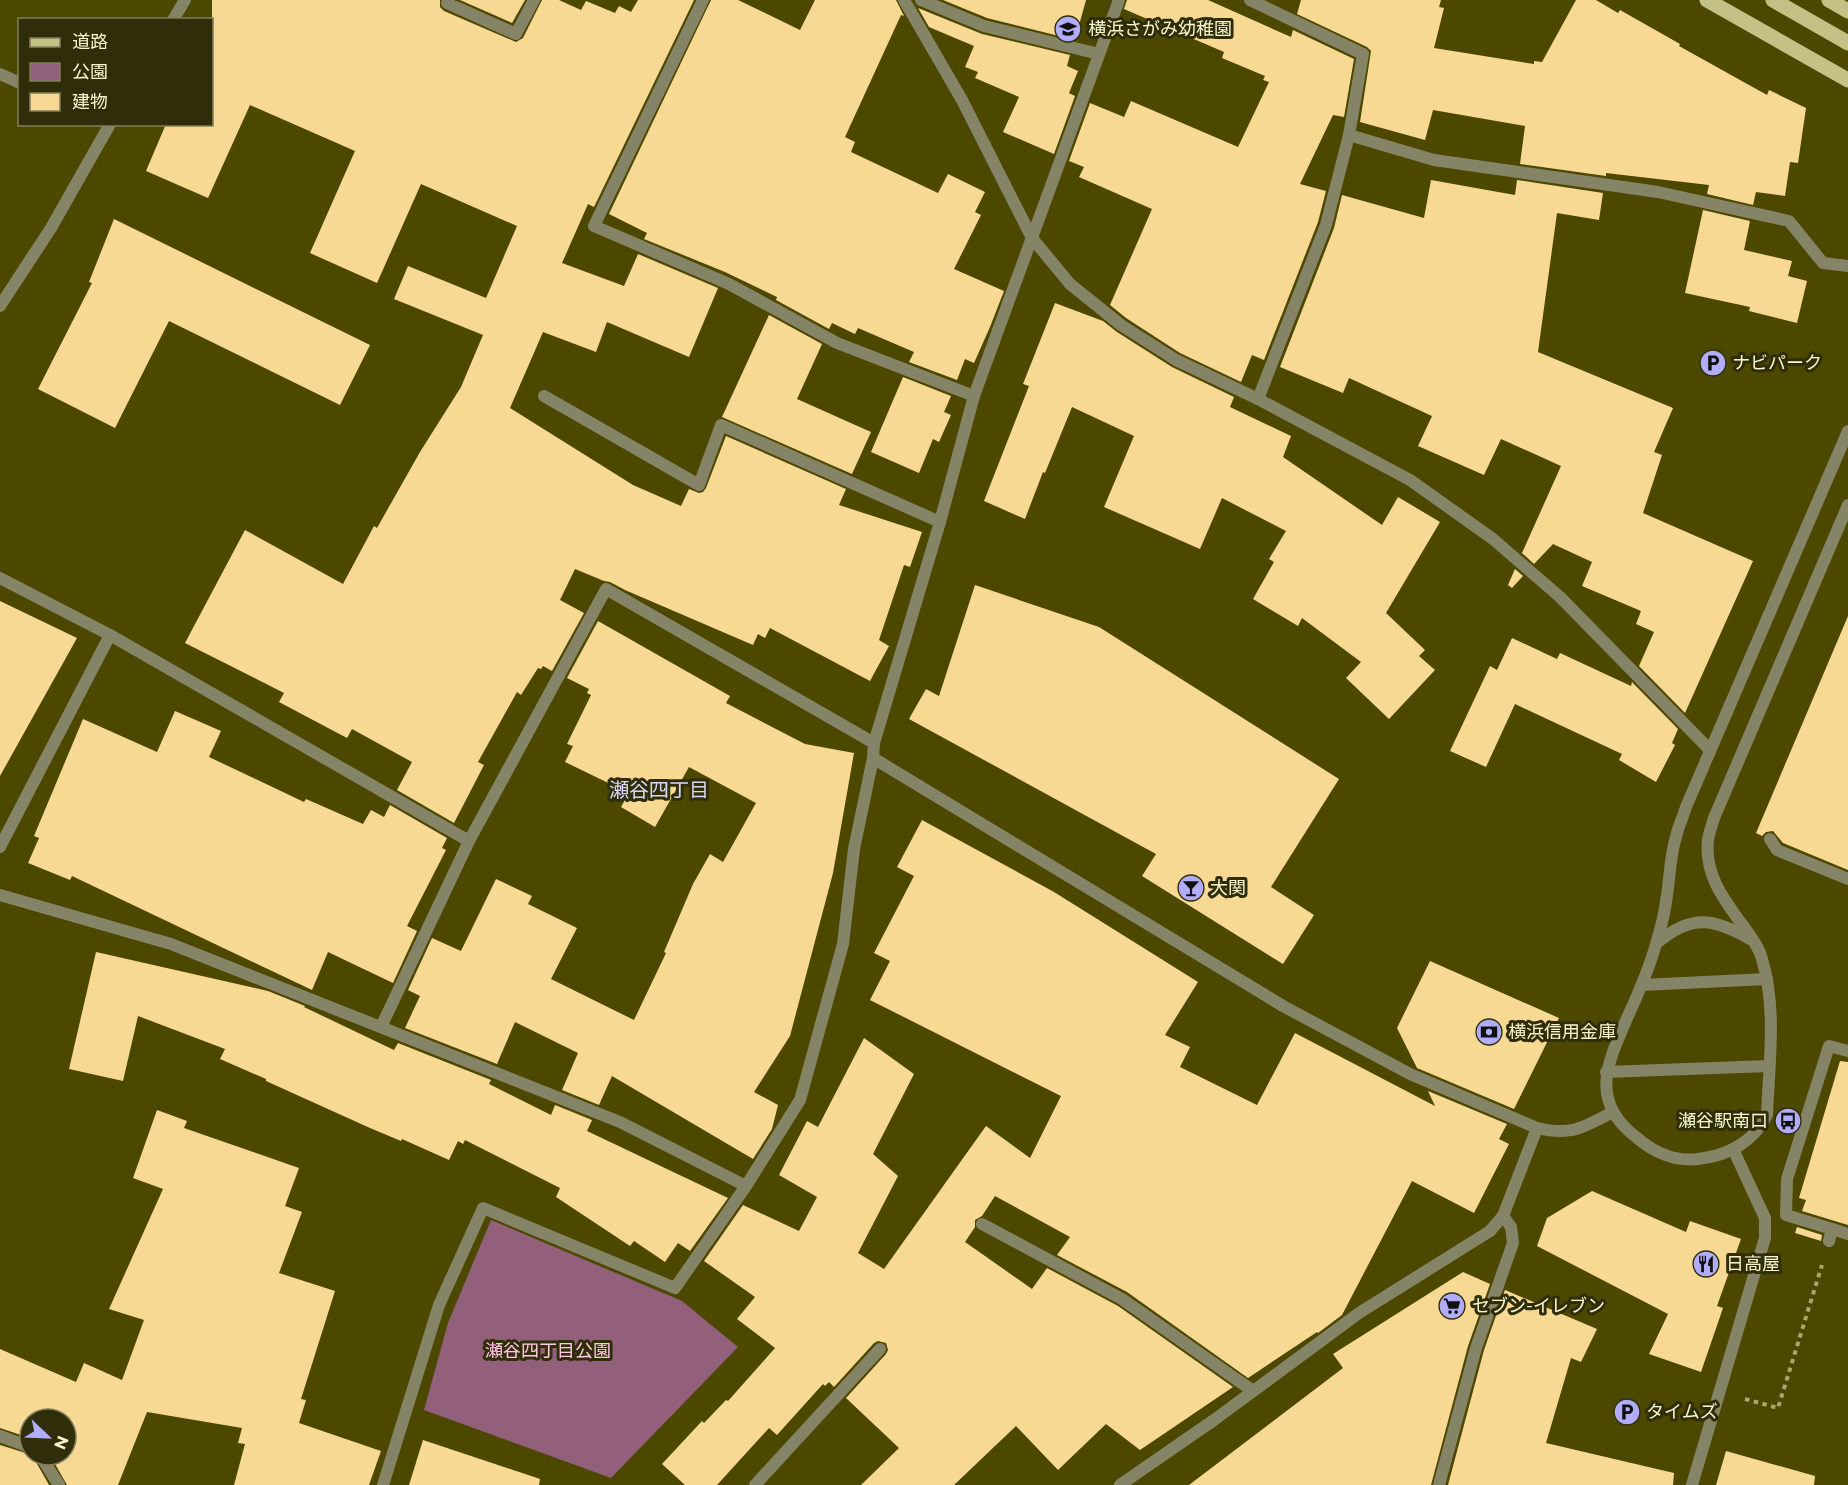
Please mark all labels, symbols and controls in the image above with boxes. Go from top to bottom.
school or university icon: 横浜さがみ幼稚園 [1053,14,1083,44]
legend [18,18,213,126]
place label: 横浜さがみ幼稚園 [1088,18,1232,40]
text: 道路 [72,31,108,53]
text: 公園 [72,61,108,83]
text: 建物 [72,91,108,113]
parking icon: ナビパーク [1698,348,1728,378]
place label: ナビパーク [1732,352,1822,374]
district label: 瀬谷四丁目 [609,778,709,802]
bar icon: 大関 [1176,873,1206,903]
place label: 大関 [1210,877,1246,899]
bank icon: 横浜信用金庫 [1474,1017,1504,1047]
place label: 横浜信用金庫 [1508,1021,1616,1043]
bus stop icon: 瀬谷駅南口 [1773,1106,1803,1136]
place label: 瀬谷駅南口 [1678,1110,1768,1132]
restaurant icon: 日高屋 [1691,1249,1721,1279]
place label: 日高屋 [1726,1253,1780,1275]
supermarket icon: セブン-イレブン [1437,1291,1467,1321]
place label: セブン-イレブン [1472,1295,1605,1317]
park label: 瀬谷四丁目公園 [485,1340,611,1362]
parking icon: タイムズ [1612,1397,1642,1427]
place label: タイムズ [1646,1401,1718,1423]
north arrow [18,1407,78,1467]
text: N [50,1433,73,1452]

